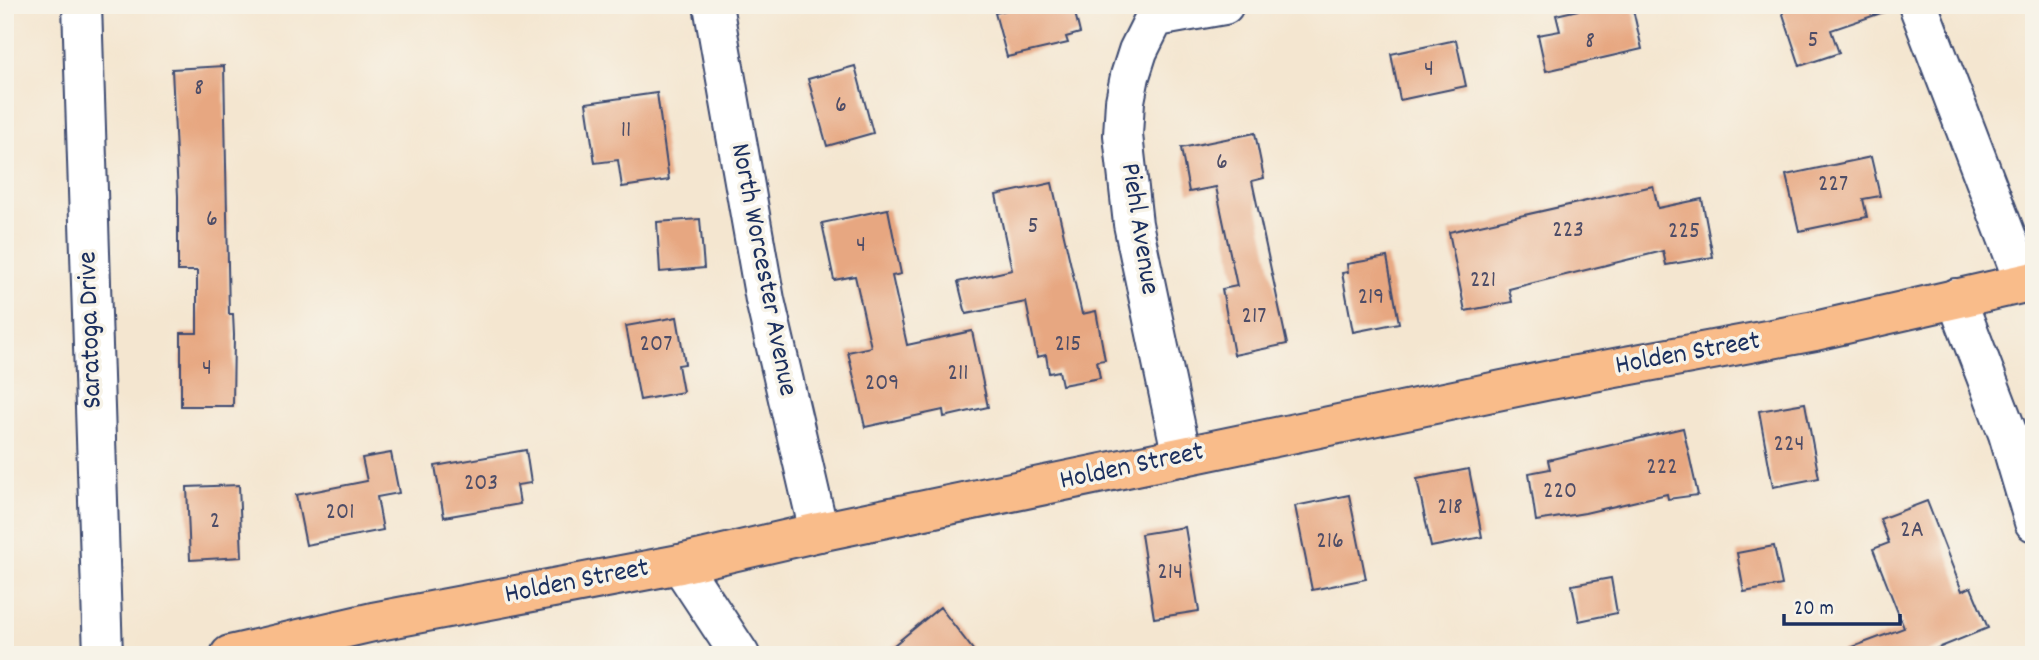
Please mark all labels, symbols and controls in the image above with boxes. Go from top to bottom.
house number: 5 [1807,24,1819,58]
house number: 8 [1585,25,1595,59]
house number: 4 [1424,53,1434,87]
house number: 8 [194,72,204,106]
house number: 6 [835,89,847,123]
house number: 11 [621,114,631,148]
street label: North Worcester Avenue [718,140,806,400]
house number: 6 [1216,146,1228,180]
street label: Piehl Avenue [1108,160,1168,298]
house number: 227 [1818,168,1848,202]
house number: 6 [206,203,218,237]
house number: 5 [1027,210,1039,244]
house number: 223 [1552,214,1584,248]
house number: 225 [1668,215,1700,249]
house number: 4 [856,229,866,263]
street label: Saratoga Drive [69,251,115,409]
house number: 221 [1470,264,1496,298]
house number: 219 [1358,281,1384,315]
house number: 217 [1242,300,1266,334]
street label: Holden Street [1612,323,1764,387]
house number: 207 [640,328,672,362]
house number: 215 [1055,328,1081,362]
house number: 4 [202,352,212,386]
house number: 211 [948,357,969,391]
house number: 209 [865,367,899,401]
house number: 224 [1774,428,1804,462]
street label: Holden Street [1056,433,1208,503]
house number: 222 [1646,451,1678,485]
house number: 203 [464,467,498,501]
house number: 220 [1543,475,1577,509]
house number: 218 [1437,491,1463,525]
house number: 201 [326,496,354,530]
house number: 2 [210,505,220,539]
house number: 2A [1900,514,1924,548]
house number: 216 [1316,525,1344,559]
street label: Holden Street [501,549,653,617]
house number: 214 [1157,556,1183,590]
scale bar [1784,583,1899,627]
text: 20 m [1794,595,1834,625]

